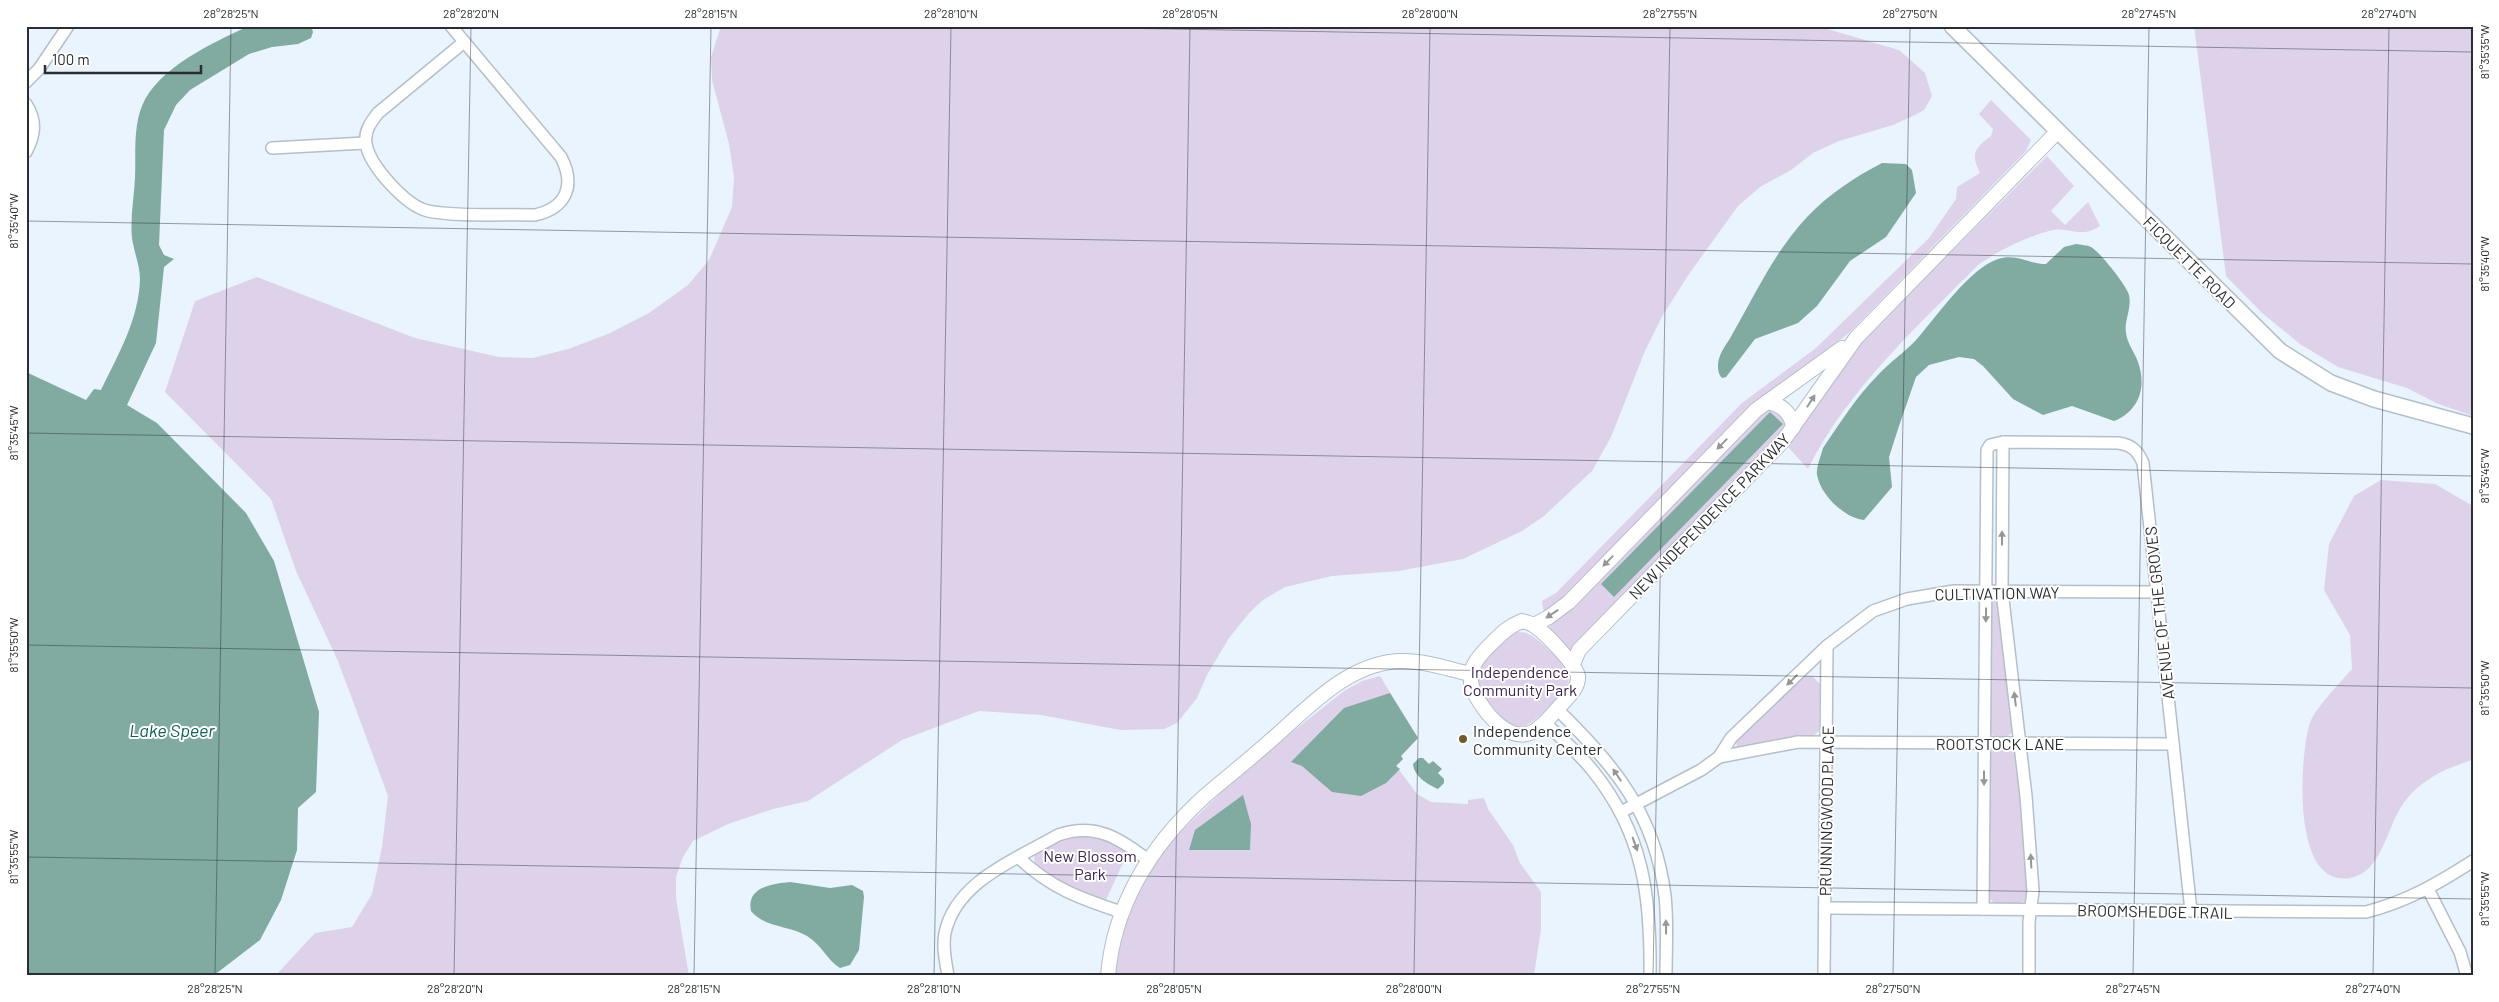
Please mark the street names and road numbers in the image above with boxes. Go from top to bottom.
street label: FICQUETTE ROAD [2140,212,2240,312]
street label: NEW INDEPENDENCE PARKWAY [1625,429,1793,603]
street label: AVENUE OF THE GROVES [2140,525,2178,701]
street label: CULTIVATION WAY [1934,582,2060,604]
street label: PRUNNINGWOOD PLACE [1815,726,1837,896]
street label: ROOTSTOCK LANE [1936,734,2064,753]
street label: BROOMSHEDGE TRAIL [2077,900,2233,922]

